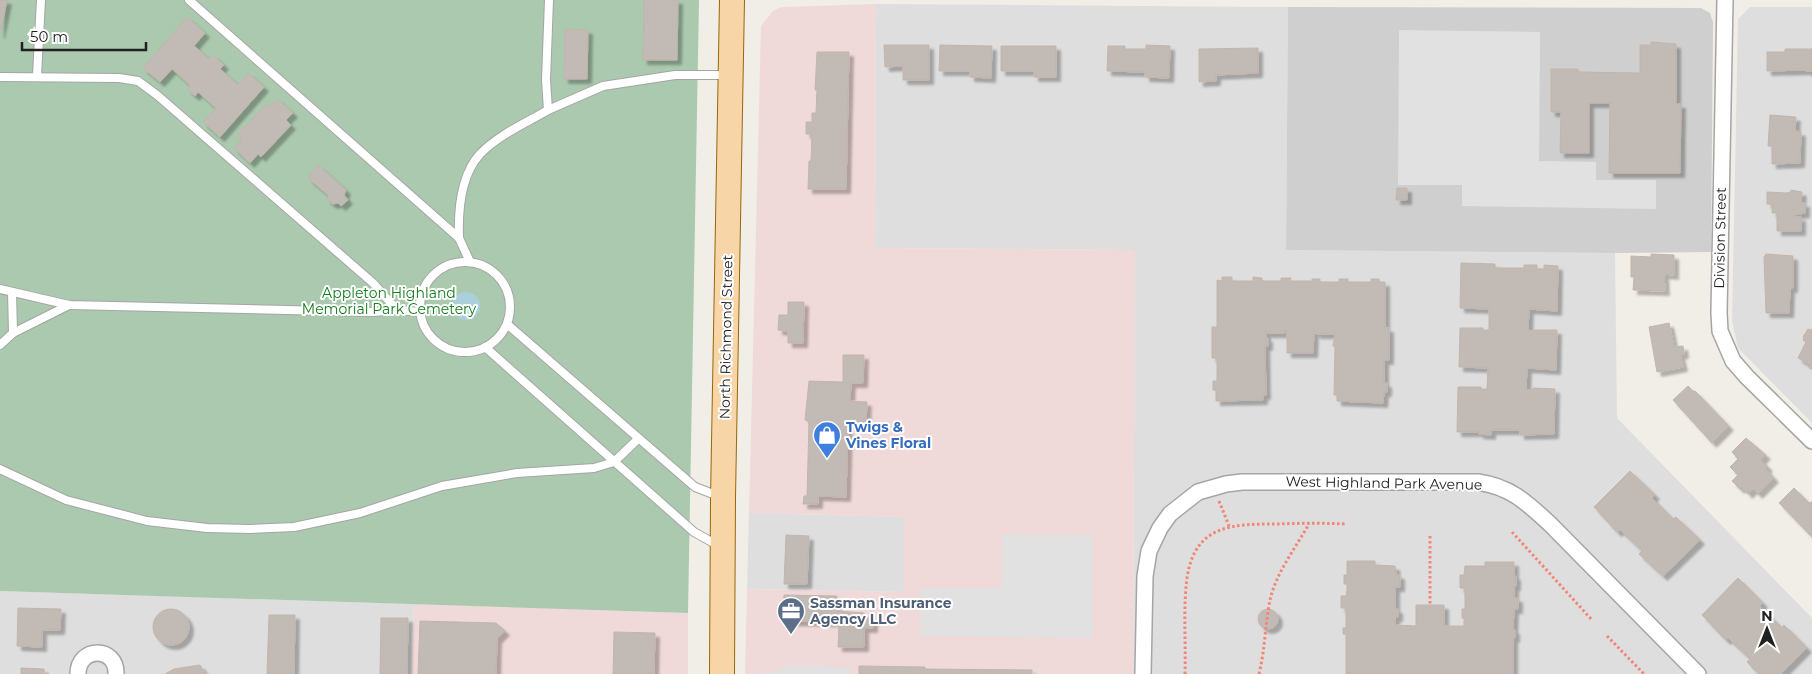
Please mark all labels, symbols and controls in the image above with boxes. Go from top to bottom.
scale bar [22,20,146,52]
text: 50 m [30,27,68,46]
street label: Division Street [1710,187,1730,289]
street label: North Richmond Street [716,254,736,419]
park label: Appleton Highland Memorial Park Cemetery [302,284,477,318]
place label: Twigs & Vines Floral [845,418,931,452]
shop icon: Twigs & Vines Floral [812,420,842,459]
street label: West Highland Park Avenue [1285,472,1483,494]
place label: Sassman Insurance Agency LLC [809,594,952,628]
office icon: Sassman Insurance Agency LLC [776,596,806,635]
north arrow [1742,604,1792,654]
text: N [1761,607,1773,625]

